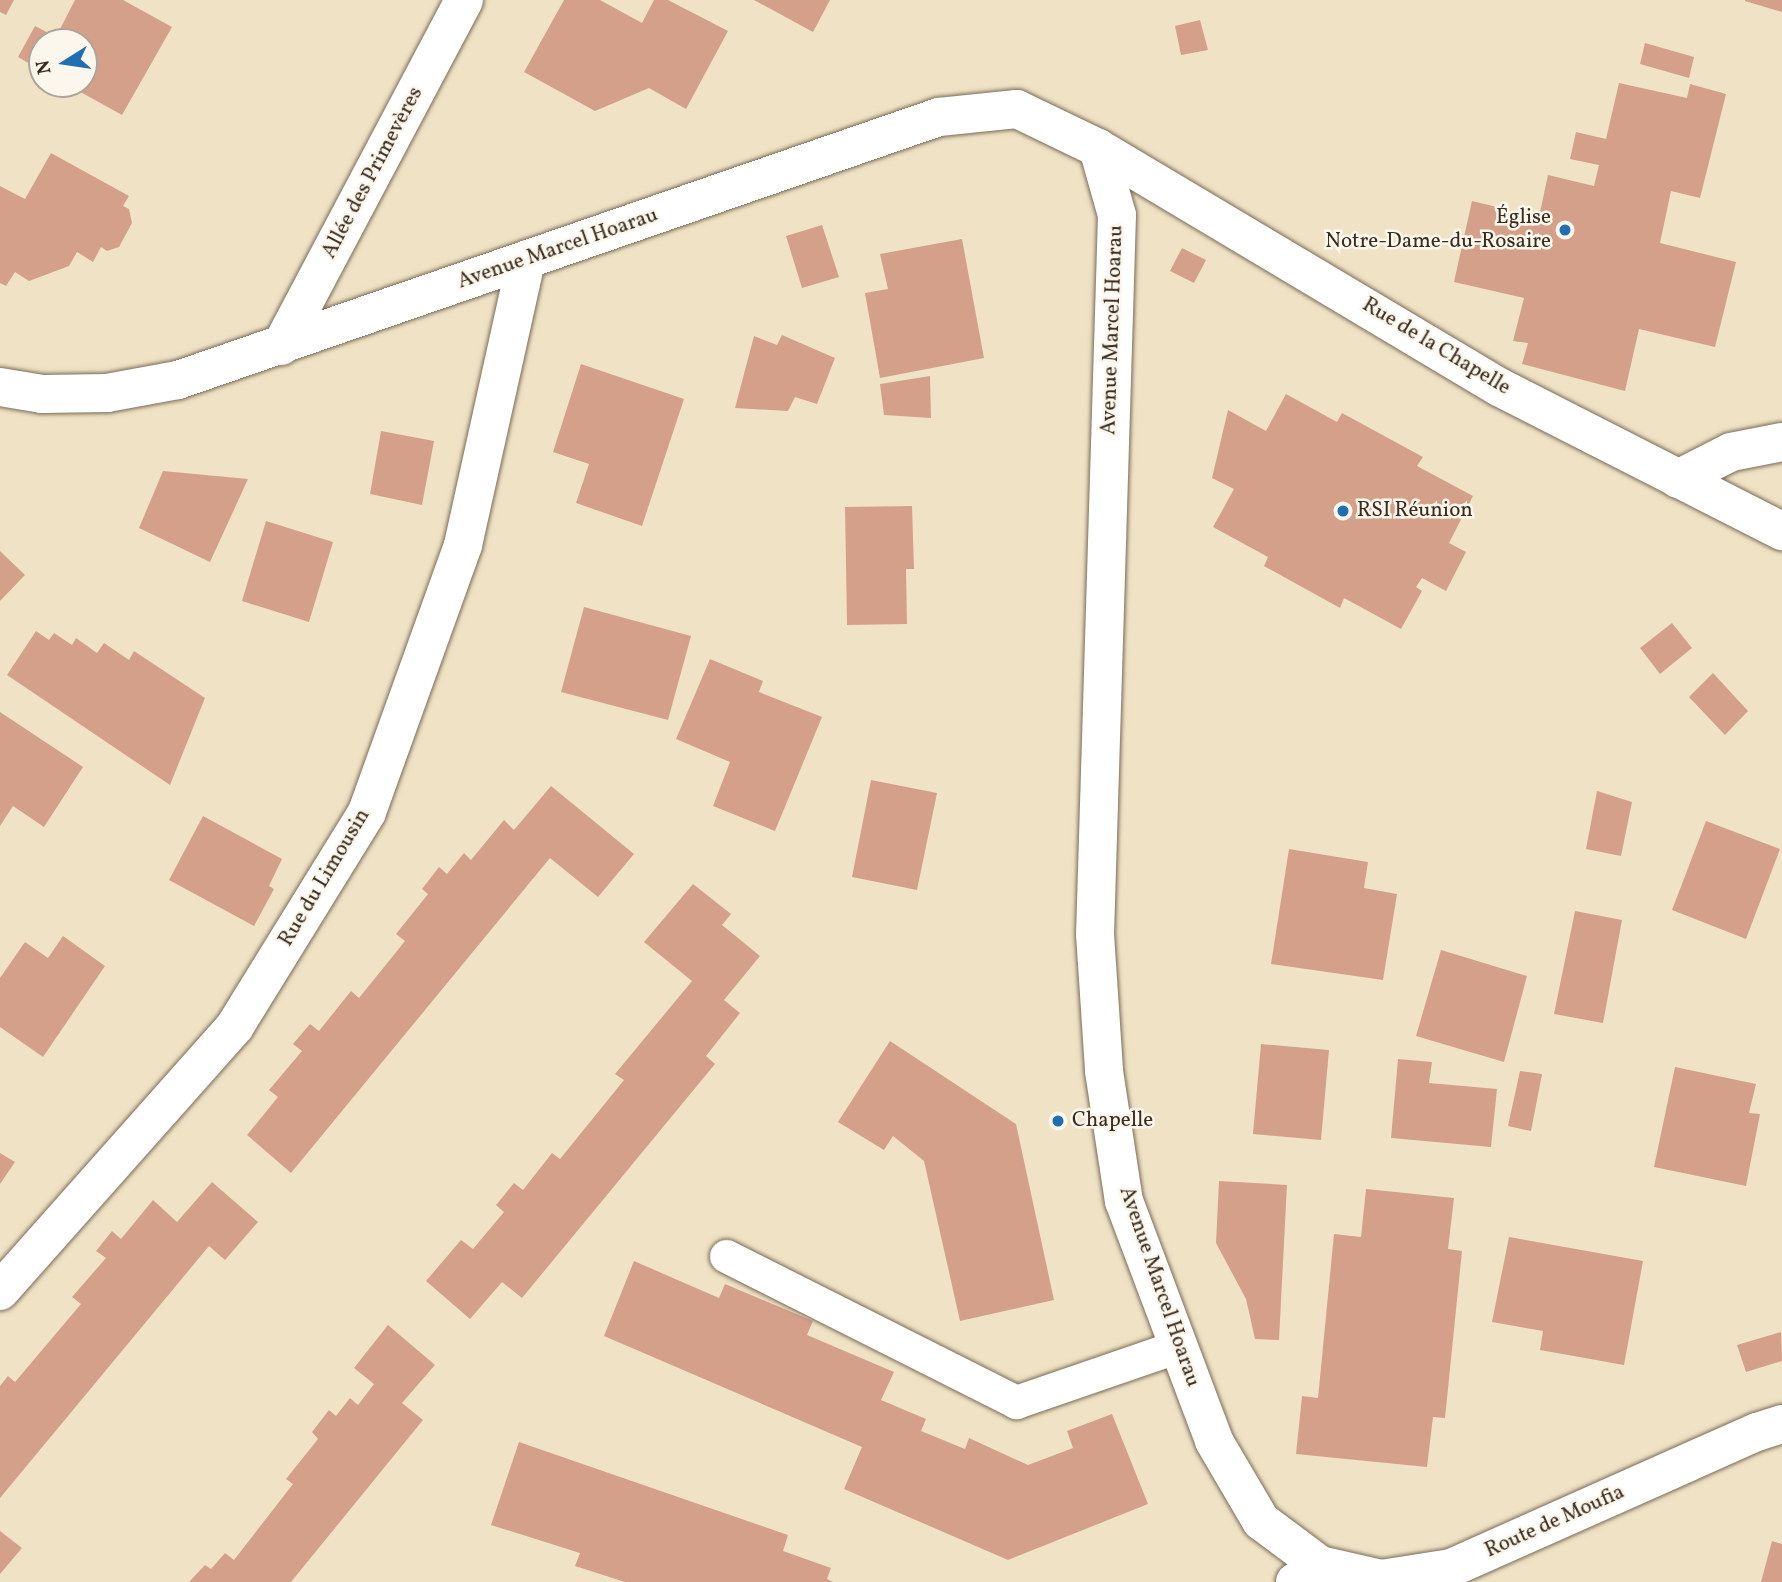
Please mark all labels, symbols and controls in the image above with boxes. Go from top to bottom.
north arrow [28,28,98,98]
text: N [30,58,59,76]
street label: Allée des Primevères [317,83,429,263]
street label: Avenue Marcel Hoarau [455,203,661,295]
place label: Église Notre-Dame-du-Rosaire [1325,205,1551,255]
marker: Église Notre-Dame-du-Rosaire [1557,222,1573,238]
street label: Avenue Marcel Hoarau [1097,225,1129,435]
street label: Rue de la Chapelle [1357,293,1515,401]
place label: RSI Réunion [1357,498,1473,524]
marker: RSI Réunion [1335,503,1351,519]
street label: Rue du Limousin [274,805,376,951]
place label: Chapelle [1072,1108,1153,1134]
marker: Chapelle [1050,1113,1066,1129]
street label: Avenue Marcel Hoarau [1113,1184,1205,1390]
street label: Route de Moufia [1481,1480,1629,1564]

